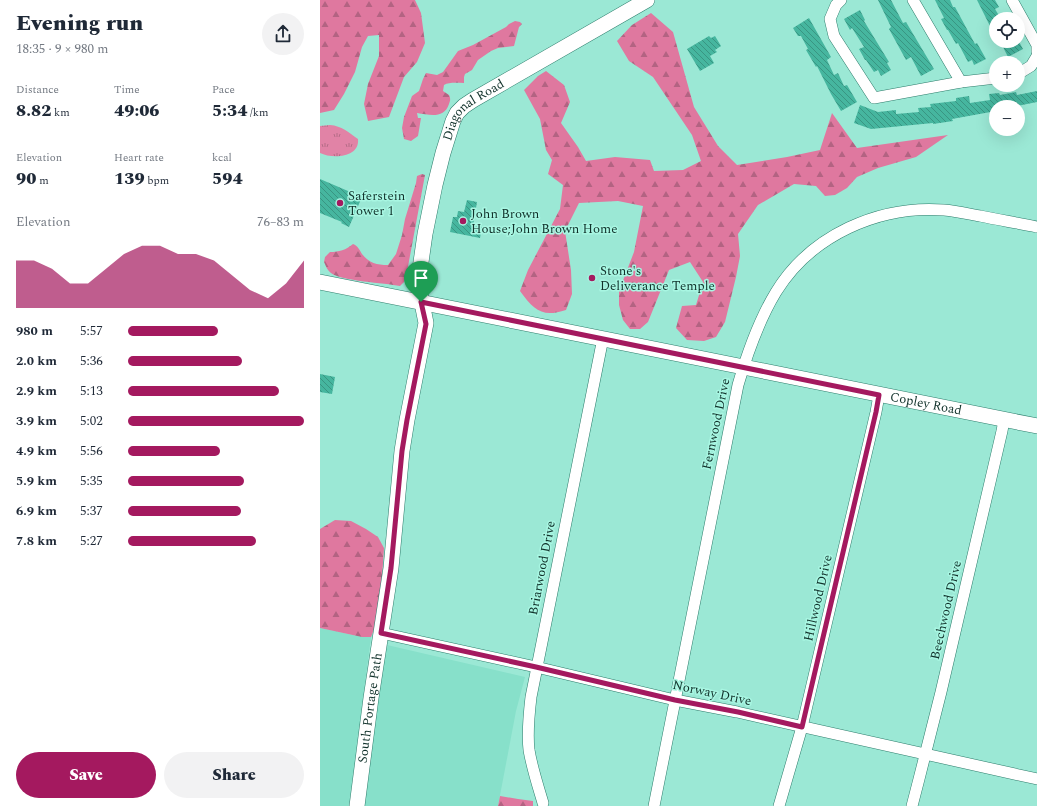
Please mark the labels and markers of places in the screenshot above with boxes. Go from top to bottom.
place label: Saferstein Tower 1 [348,186,406,221]
marker: Saferstein Tower 1 [335,198,345,208]
place label: John Brown House;John Brown Home [471,204,618,239]
marker: John Brown House;John Brown Home [458,216,468,226]
pin [404,261,438,302]
place label: Stone's Deliverance Temple [600,261,715,296]
marker: Stone's Deliverance Temple [587,273,597,283]

